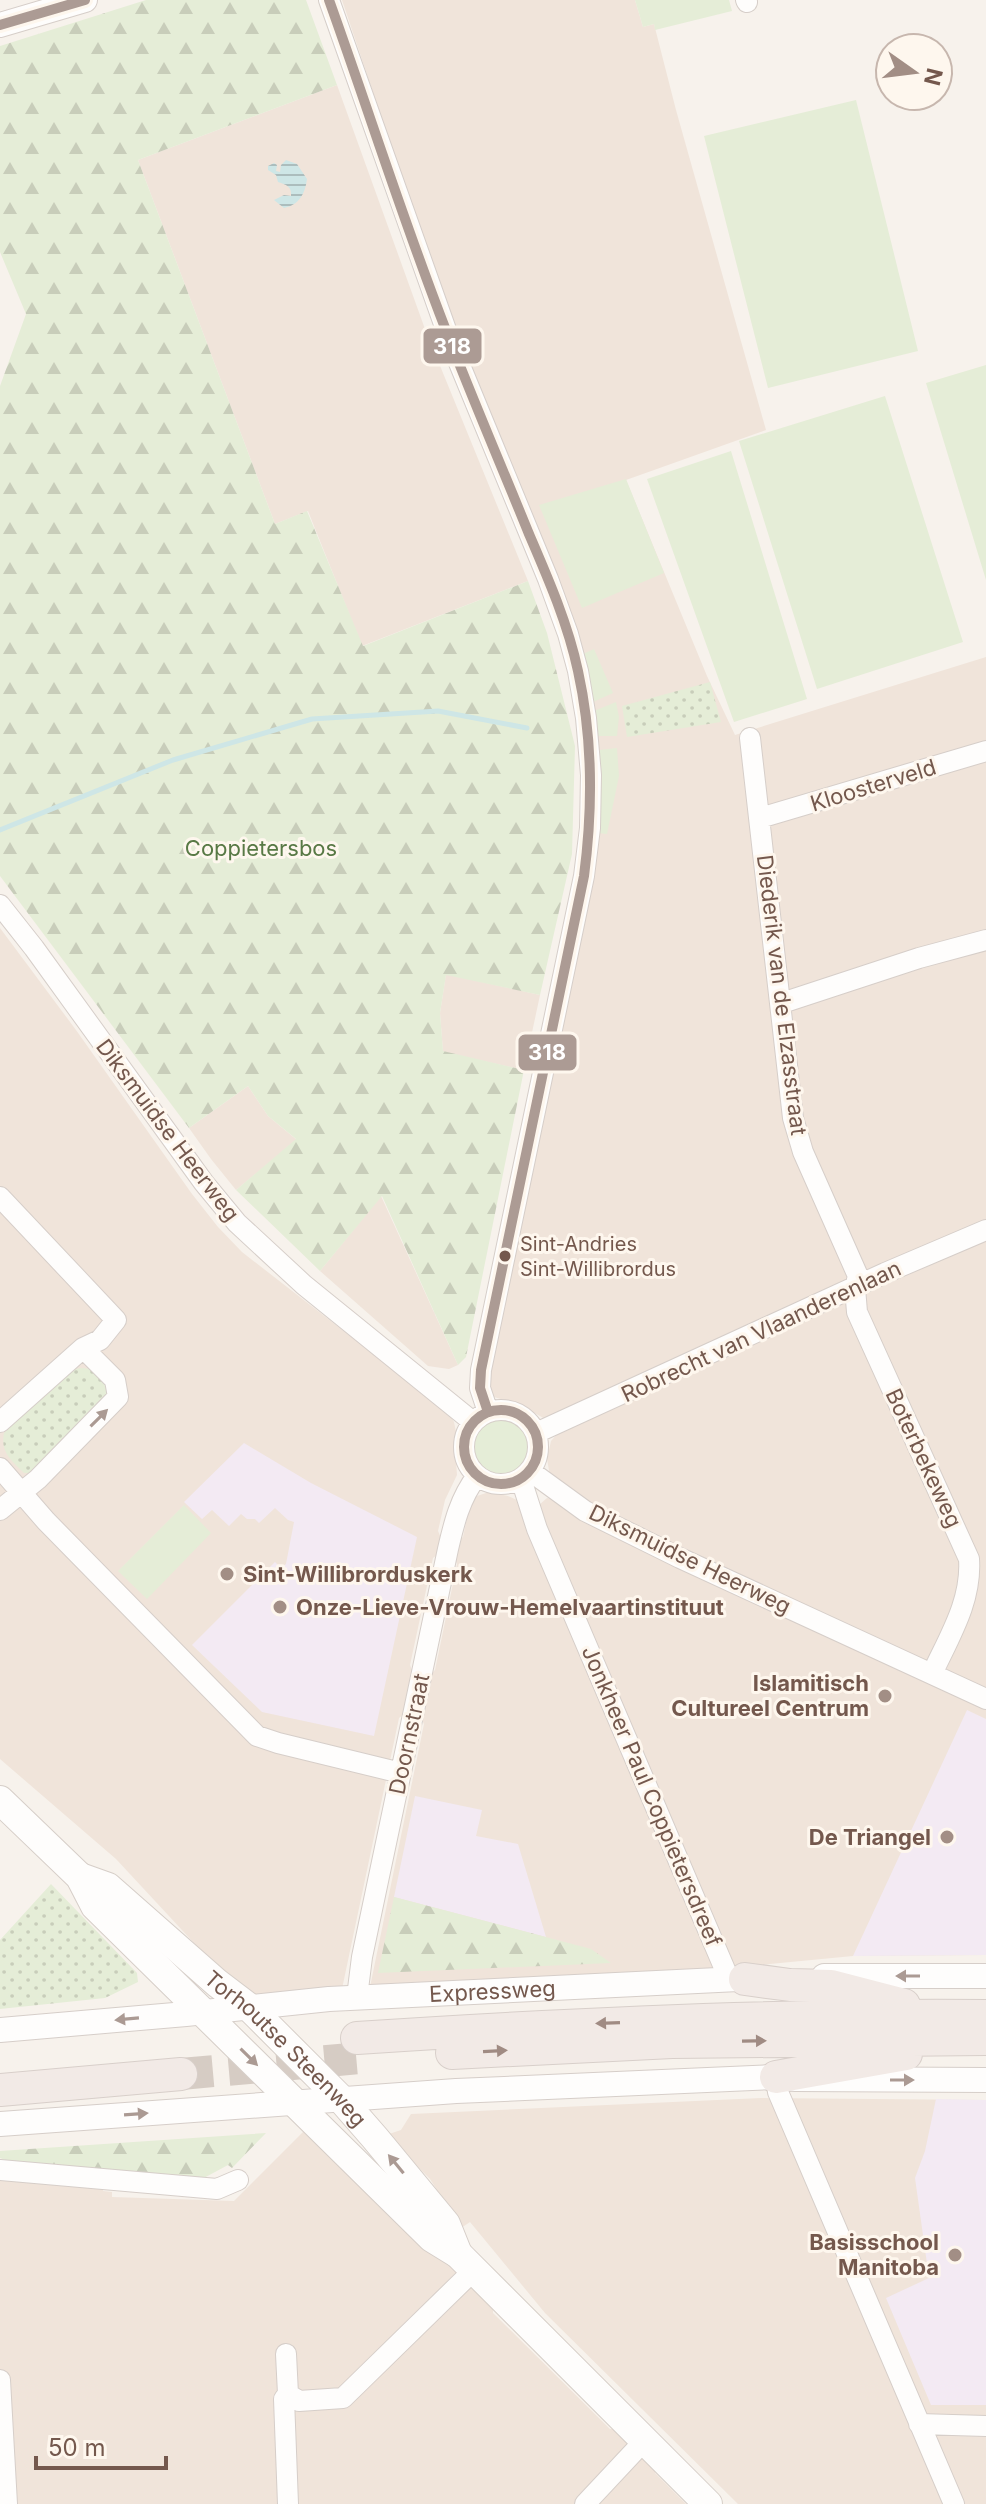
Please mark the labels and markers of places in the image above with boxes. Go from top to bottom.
place label: Sint-Andries Sint-Willibrordus [520,1232,676,1281]
marker: Sint-Andries Sint-Willibrordus [497,1248,513,1264]
place label: Sint-Willibrorduskerk [243,1561,473,1587]
marker: Sint-Willibrorduskerk [218,1565,236,1583]
place label: Onze-Lieve-Vrouw-Hemelvaartinstituut [296,1594,724,1620]
marker: Onze-Lieve-Vrouw-Hemelvaartinstituut [271,1598,289,1616]
place label: Islamitisch Cultureel Centrum [671,1670,869,1721]
marker: Islamitisch Cultureel Centrum [876,1687,894,1705]
place label: De Triangel [809,1824,931,1850]
marker: De Triangel [938,1828,956,1846]
place label: Basisschool Manitoba [809,2229,939,2280]
marker: Basisschool Manitoba [946,2246,964,2264]

